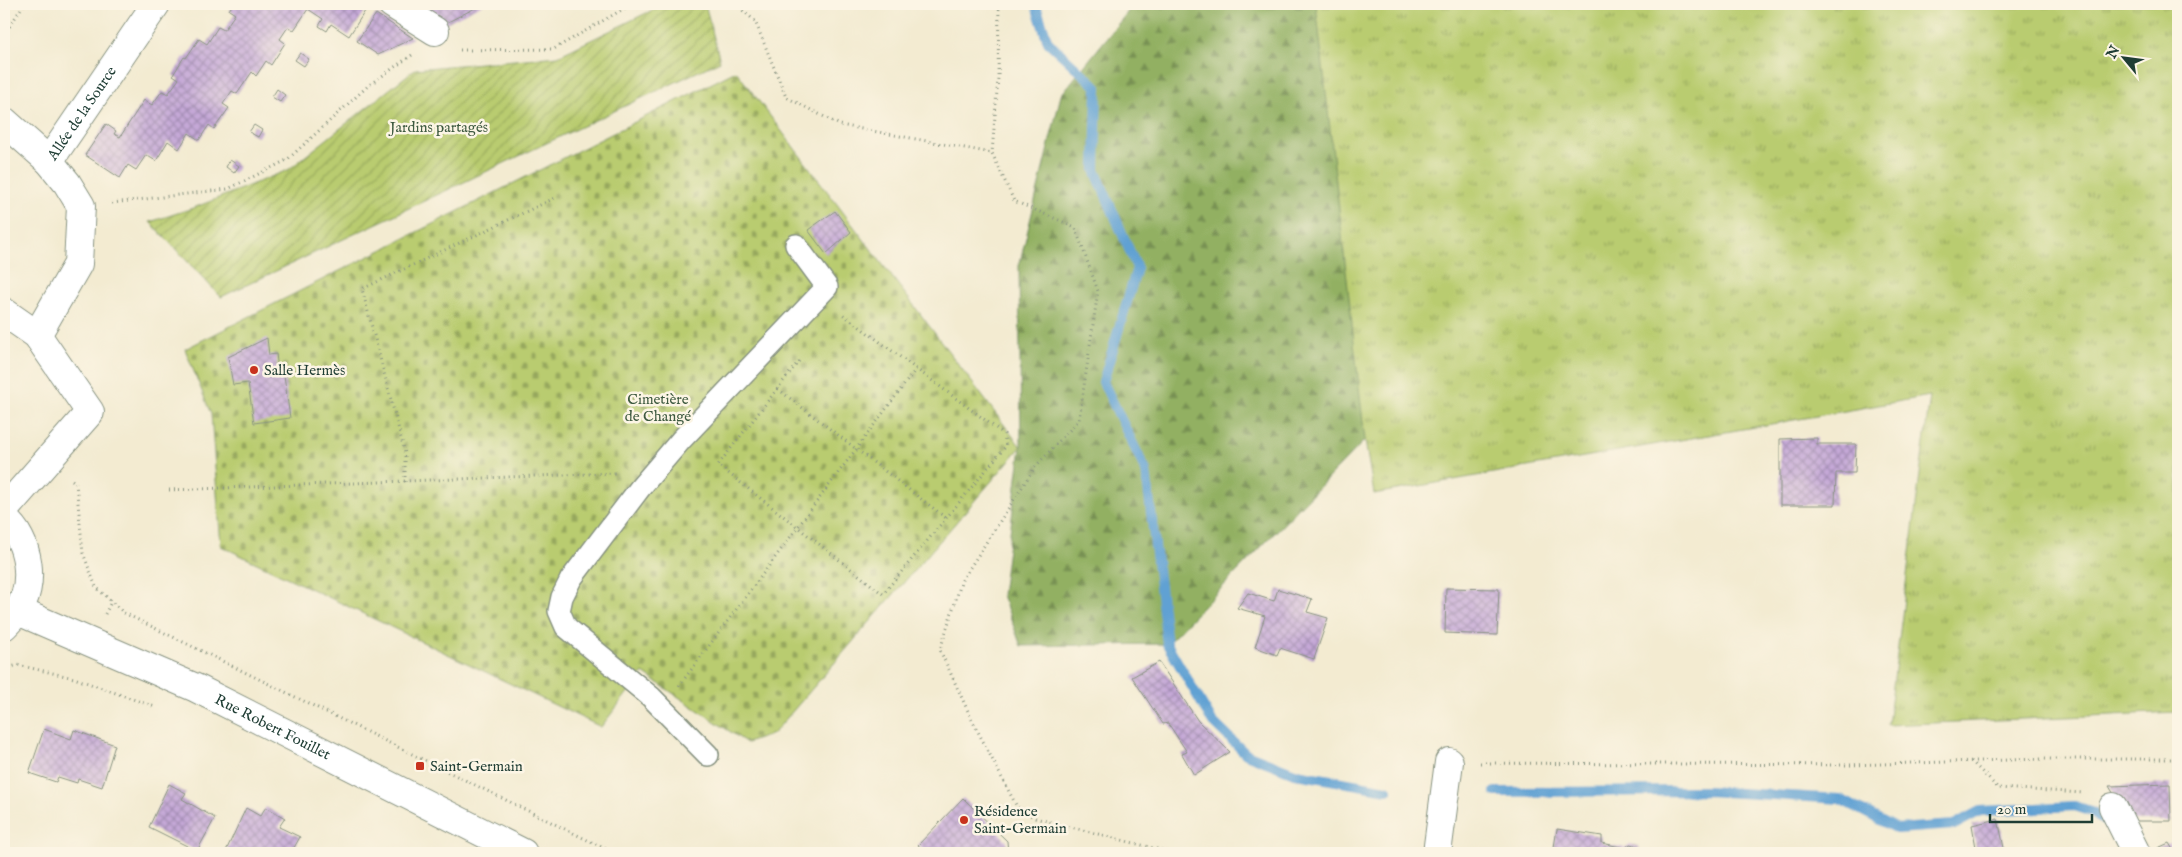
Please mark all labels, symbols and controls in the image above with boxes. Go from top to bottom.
north arrow [2100,32,2150,82]
text: N [2102,43,2124,63]
street label: Allée de la Source [43,63,121,165]
park label: Jardins partagés [388,118,488,137]
place label: Salle Hermès [264,361,345,380]
marker: Salle Hermès [248,364,260,376]
park label: Cimetière de Changé [625,390,691,426]
street label: Rue Robert Fouillet [212,690,334,764]
place label: Saint-Germain [430,757,523,776]
marker: Saint-Germain [414,760,426,772]
scale bar [1990,792,2092,824]
text: 20 m [1997,800,2027,819]
place label: Résidence Saint-Germain [974,802,1067,838]
marker: Résidence Saint-Germain [958,814,970,826]

